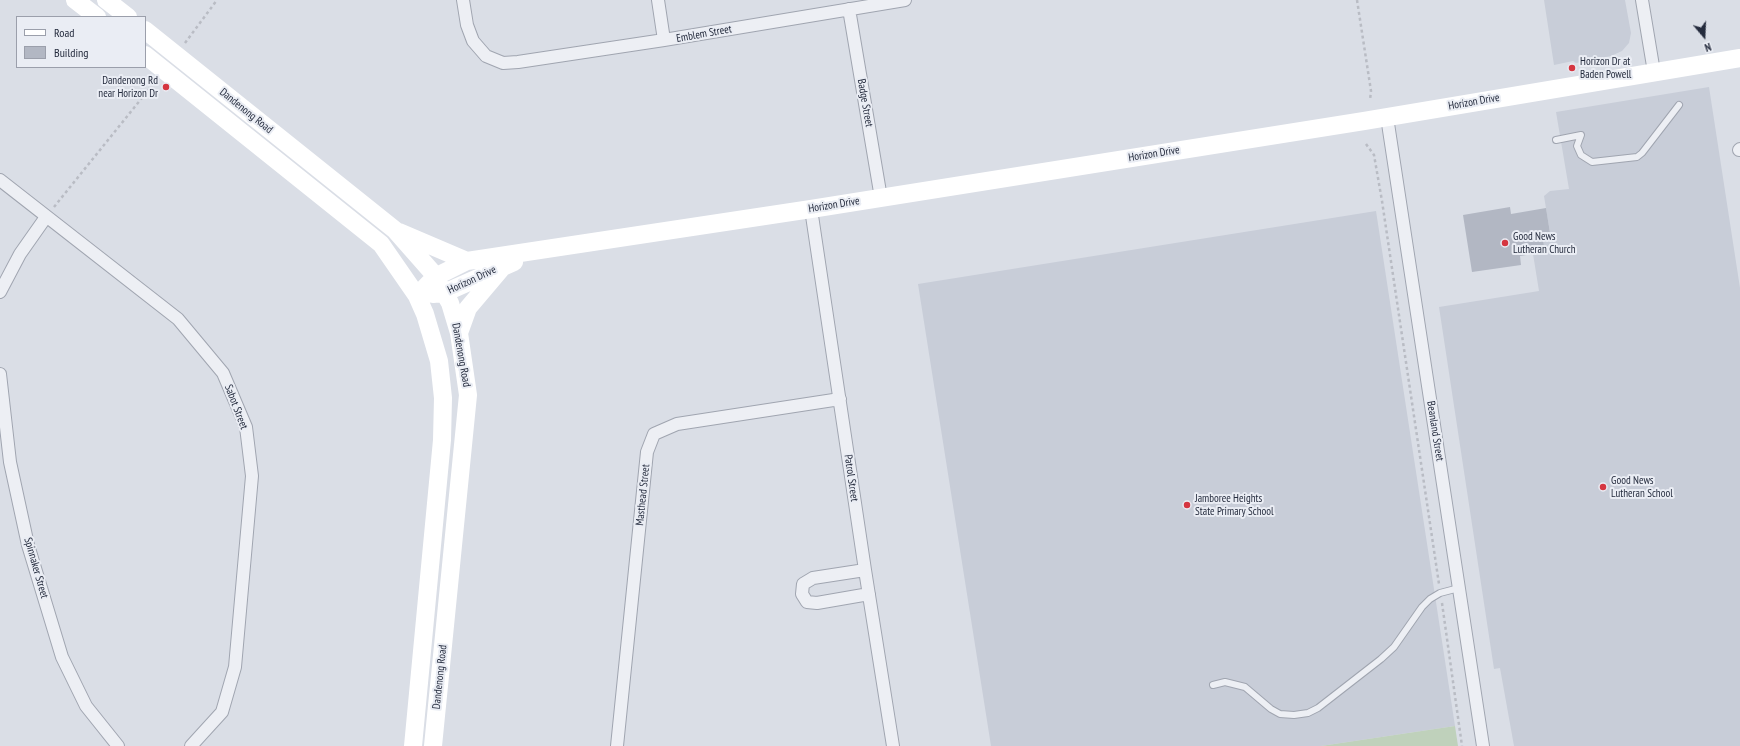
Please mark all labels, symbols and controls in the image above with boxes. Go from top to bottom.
legend [16,16,146,68]
north arrow [1684,16,1724,56]
street label: Emblem Street [675,23,733,45]
text: Road [54,25,74,40]
text: N [1703,40,1713,55]
text: Building [54,45,89,60]
place label: Horizon Dr at Baden Powell [1580,55,1631,81]
marker: Horizon Dr at Baden Powell [1567,63,1577,73]
place label: Dandenong Rd near Horizon Dr [98,74,158,100]
street label: Badge Street [854,78,876,128]
marker: Dandenong Rd near Horizon Dr [161,82,171,92]
street label: Dandenong Road [217,86,275,136]
street label: Horizon Drive [1447,91,1501,113]
street label: Horizon Drive [1127,143,1181,165]
street label: Horizon Drive [807,194,861,216]
place label: Good News Lutheran Church [1513,230,1576,256]
marker: Good News Lutheran Church [1500,238,1510,248]
street label: Horizon Drive [446,263,498,297]
street label: Dandenong Road [449,322,473,388]
street label: Sabot Street [221,383,251,431]
street label: Beanland Street [1424,400,1446,462]
street label: Patrol Street [841,454,861,502]
street label: Masthead Street [633,464,653,526]
place label: Good News Lutheran School [1611,474,1673,500]
marker: Good News Lutheran School [1598,482,1608,492]
place label: Jamboree Heights State Primary School [1195,492,1274,518]
marker: Jamboree Heights State Primary School [1182,500,1192,510]
street label: Spinnaker Street [21,536,51,600]
street label: Dandenong Road [430,644,450,710]

